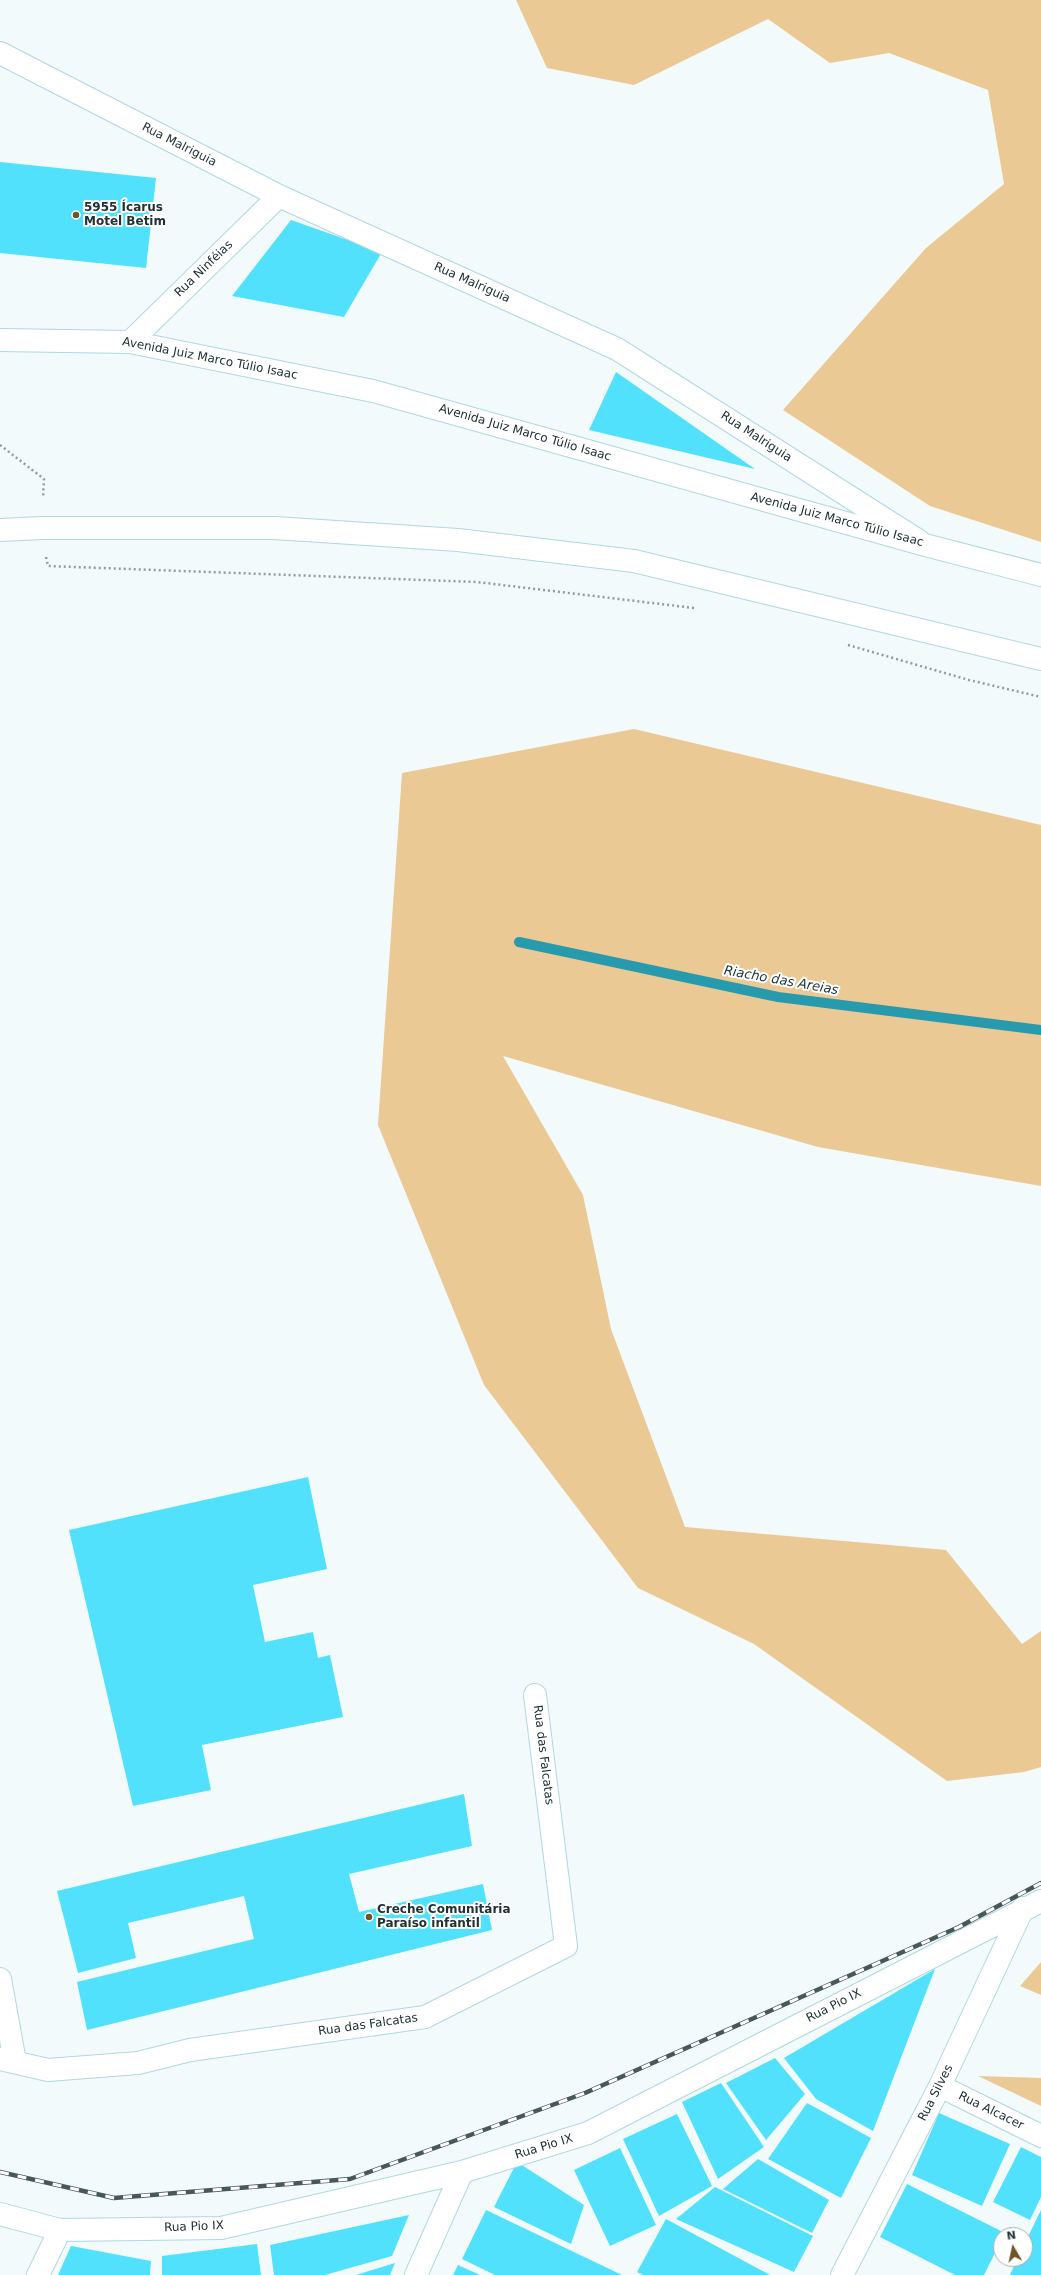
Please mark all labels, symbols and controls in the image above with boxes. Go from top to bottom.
street label: Rua Malriguia [139,120,219,170]
place label: 5955 Ícarus Motel Betim [84,201,166,229]
marker: 5955 Ícarus Motel Betim [71,210,81,220]
street label: Rua Ninféias [172,238,236,300]
street label: Rua Malriguia [432,260,512,306]
street label: Avenida Juiz Marco Túlio Isaac [121,335,299,383]
street label: Avenida Juiz Marco Túlio Isaac [437,401,613,465]
street label: Rua Malriguia [718,409,794,465]
street label: Avenida Juiz Marco Túlio Isaac [749,490,925,550]
water label: Riacho das Areias [723,963,839,999]
street label: Rua das Falcatas [530,1704,556,1806]
place label: Creche Comunitária Paraíso infantil [377,1903,511,1931]
marker: Creche Comunitária Paraíso infantil [364,1912,374,1922]
street label: Rua Pio IX [804,1986,864,2026]
street label: Rua das Falcatas [317,2011,419,2039]
street label: Rua Silves [916,2062,956,2124]
street label: Rua Alcacer [956,2089,1026,2133]
street label: Rua Pio IX [513,2131,575,2163]
street label: Rua Pio IX [164,2219,224,2235]
north arrow [993,2227,1033,2267]
text: N [1006,2229,1017,2243]

